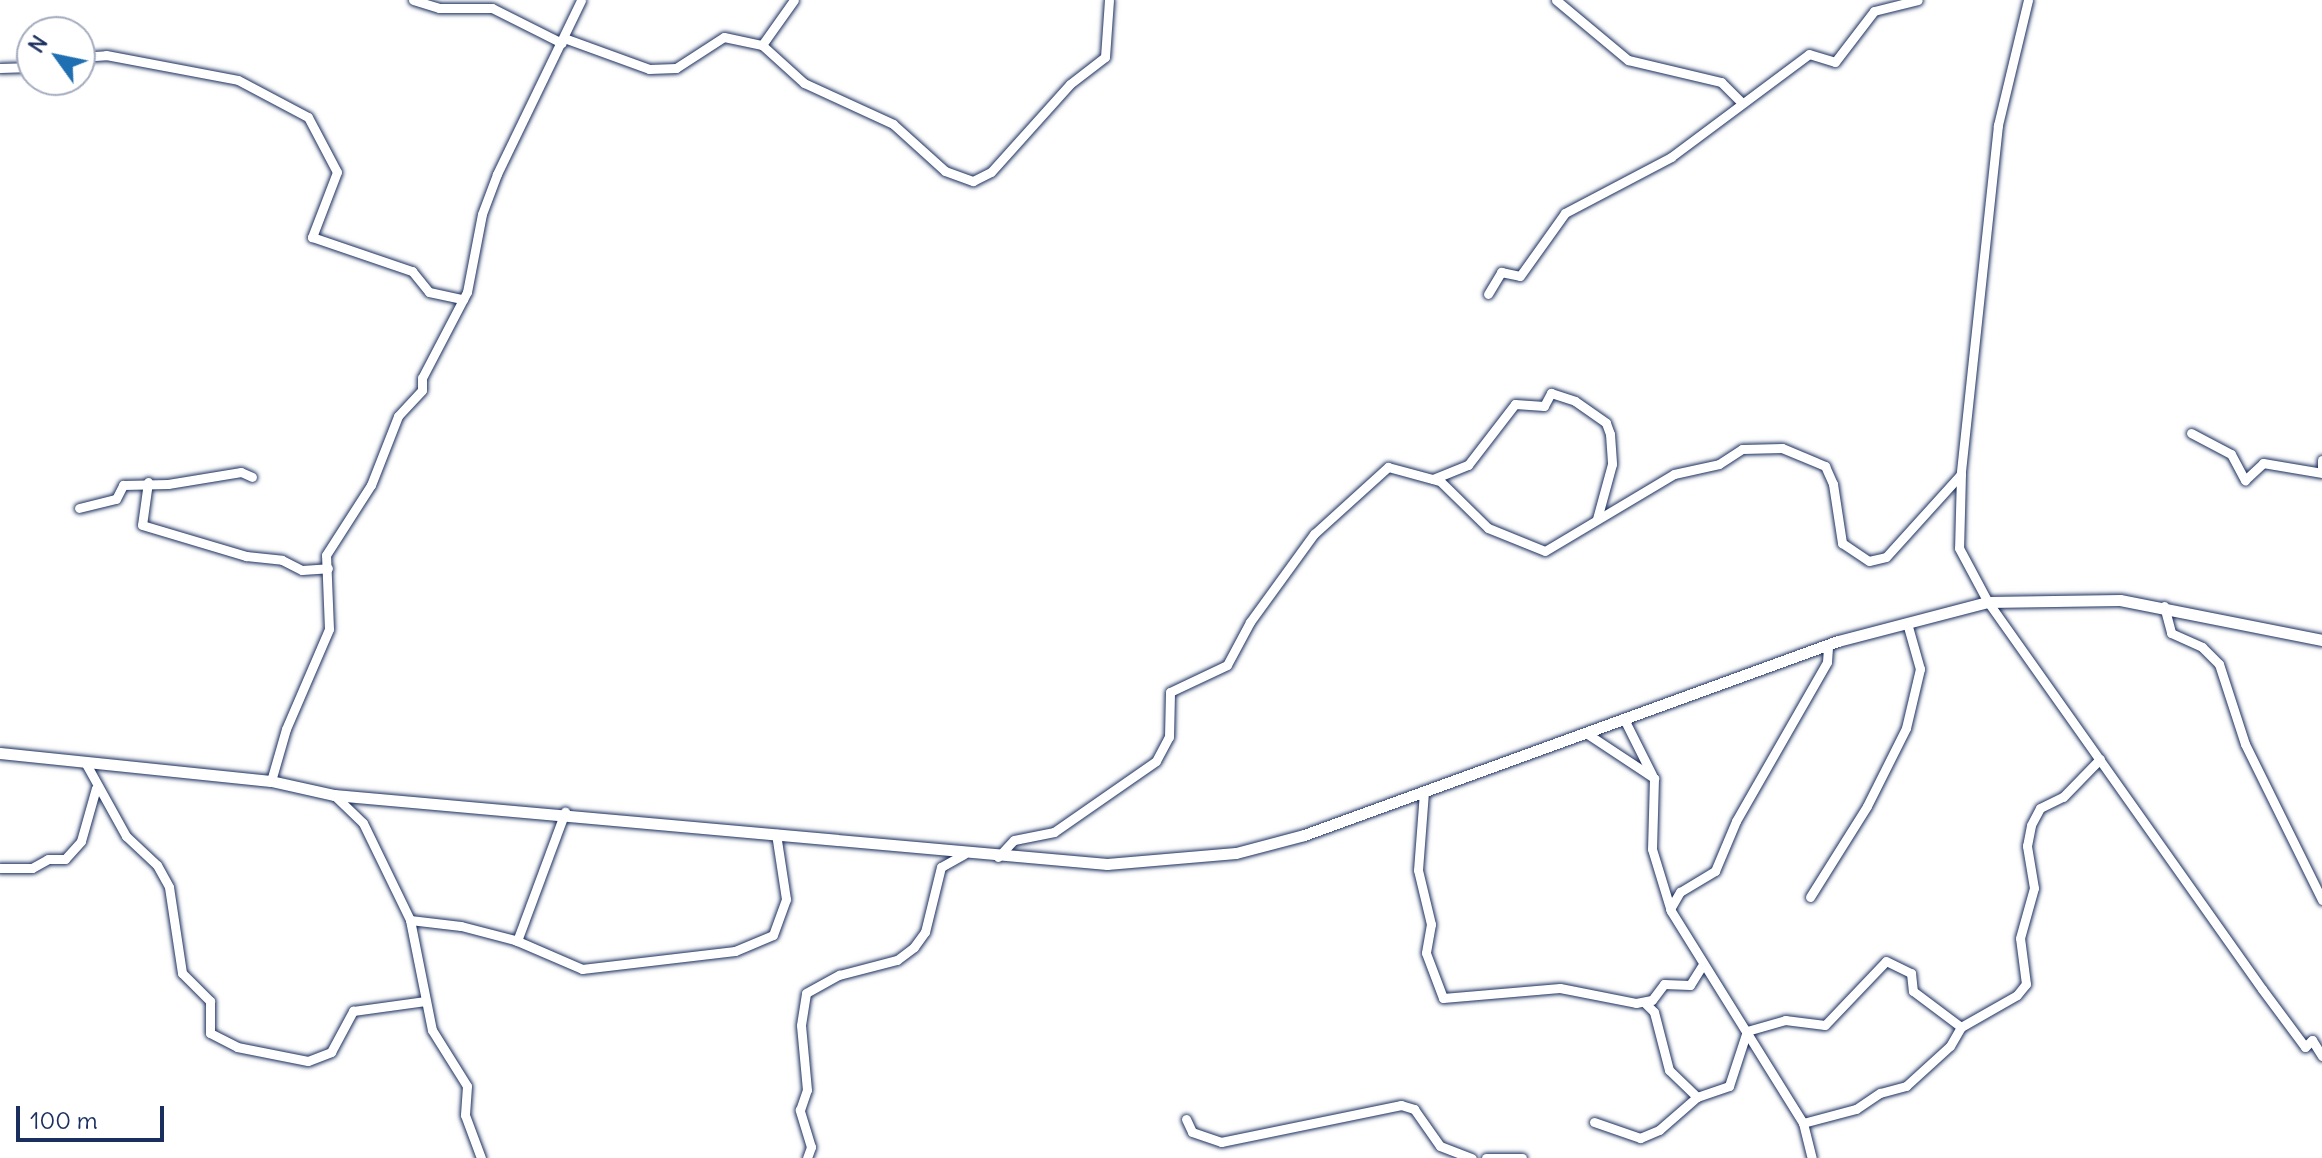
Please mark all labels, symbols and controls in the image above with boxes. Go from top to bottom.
north arrow [16,16,96,96]
text: N [22,30,53,58]
scale bar [20,1090,168,1140]
text: 100 m [30,1105,98,1135]

